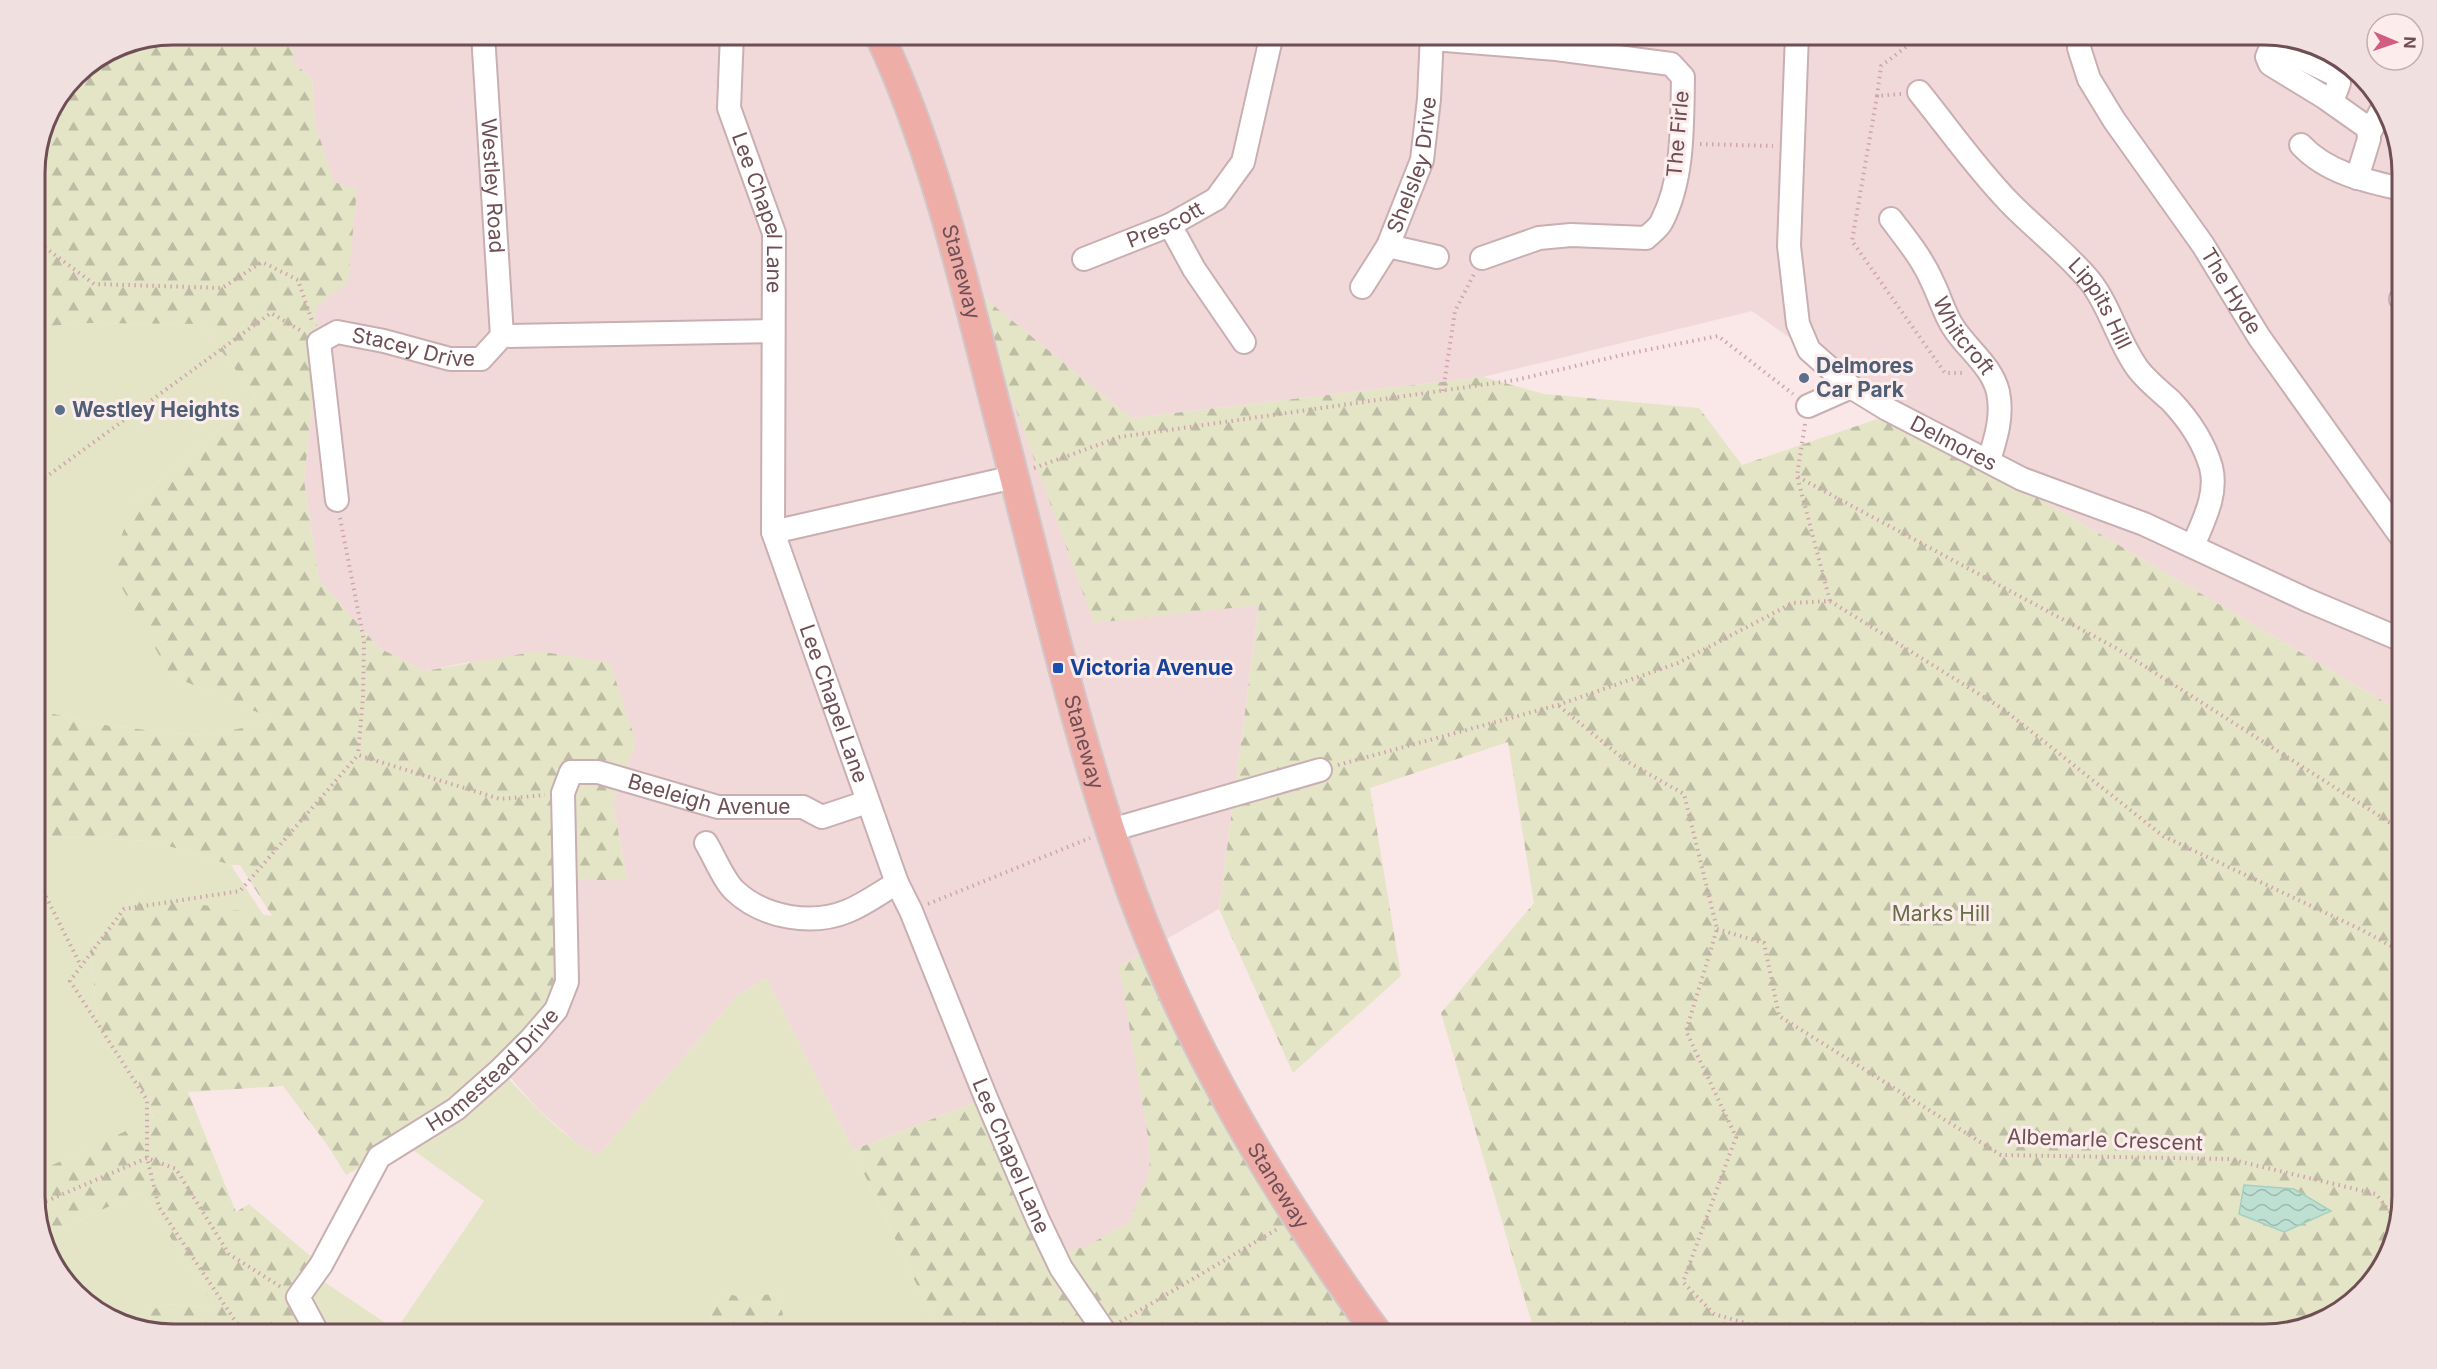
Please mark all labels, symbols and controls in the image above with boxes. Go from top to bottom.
north arrow [2365,12,2425,72]
text: N [2400,36,2420,49]
street label: The Firle [1661,89,1694,178]
street label: Shelsley Drive [1381,95,1441,237]
street label: Westley Road [476,117,510,254]
street label: Lee Chapel Lane [727,129,787,293]
street label: Prescott [1123,196,1208,253]
street label: Staneway [937,222,986,322]
street label: The Hyde [2196,243,2267,338]
street label: Lippits Hill [2063,252,2137,353]
street label: Whitcroft [1928,293,2000,379]
street label: Stacey Drive [350,322,475,371]
place label: Delmores Car Park [1816,353,1914,402]
marker: Delmores Car Park [1797,371,1811,385]
place label: Westley Heights [72,397,240,422]
marker: Westley Heights [53,403,67,417]
street label: Delmores [1906,410,2001,476]
street label: Lee Chapel Lane [795,621,874,786]
place label: Victoria Avenue [1070,655,1233,680]
marker: Victoria Avenue [1051,661,1065,675]
street label: Staneway [1059,692,1110,792]
street label: Beeleigh Avenue [625,768,791,819]
park label: Marks Hill [1892,901,1990,926]
street label: Homestead Drive [421,1003,564,1136]
street label: Lee Chapel Lane [967,1074,1056,1237]
street label: Albemarle Crescent [2007,1124,2204,1155]
street label: Staneway [1242,1138,1315,1233]

